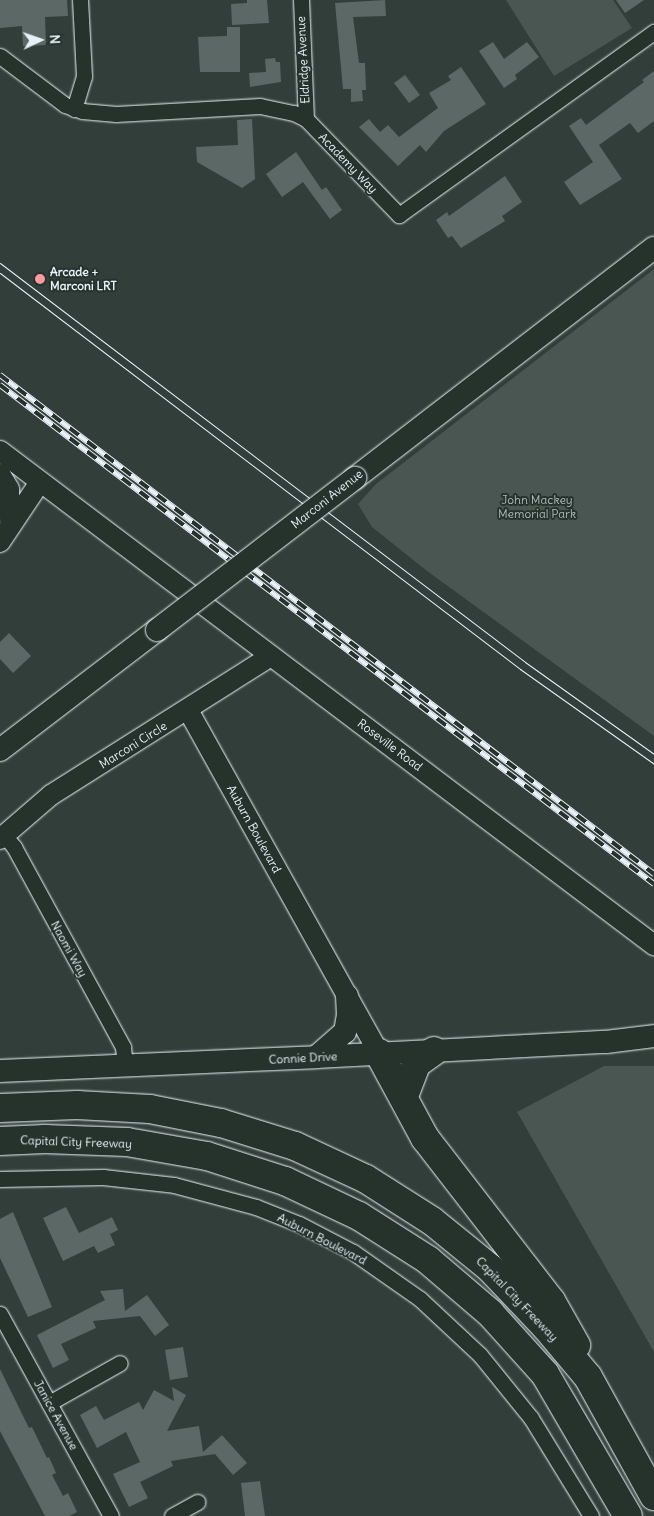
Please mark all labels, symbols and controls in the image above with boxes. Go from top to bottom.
north arrow [15,15,65,65]
street label: Eldridge Avenue [294,16,312,104]
text: N [46,34,64,45]
street label: Academy Way [316,130,380,196]
place label: Arcade + Marconi LRT [50,265,117,293]
marker: Arcade + Marconi LRT [34,273,46,285]
street label: Marconi Avenue [288,467,366,531]
park label: John Mackey Memorial Park [498,493,576,521]
street label: Roseville Road [355,716,425,774]
street label: Marconi Circle [96,718,170,772]
street label: Auburn Boulevard [224,783,284,875]
street label: Naomi Way [48,918,90,980]
street label: Connie Drive [268,1049,338,1067]
street label: Capital City Freeway [20,1133,132,1151]
street label: Auburn Boulevard [275,1210,369,1268]
street label: Capital City Freeway [473,1254,561,1344]
street label: Janice Avenue [31,1377,81,1453]

